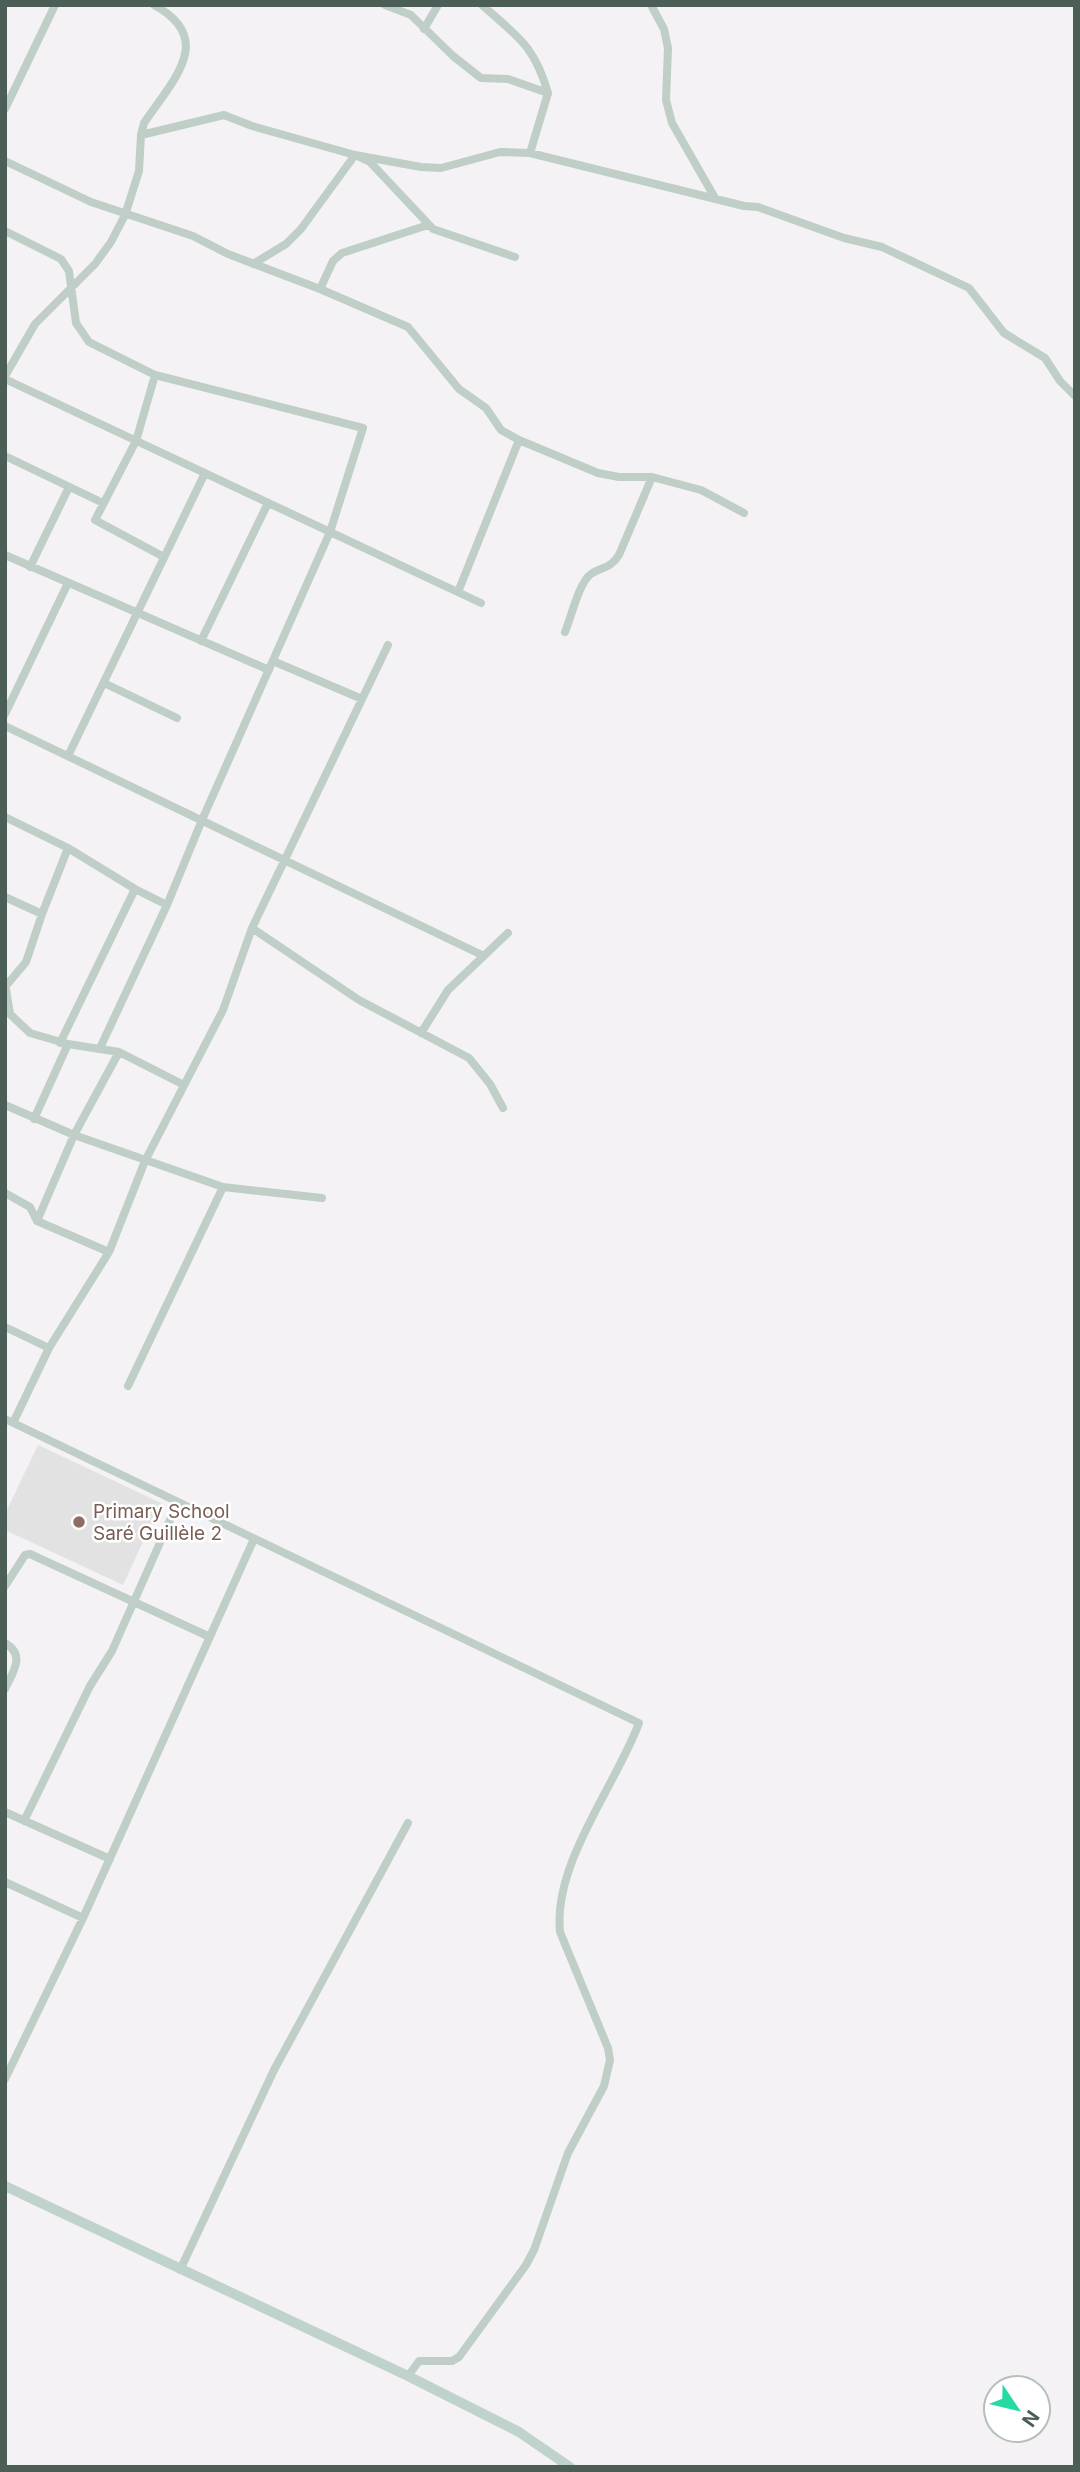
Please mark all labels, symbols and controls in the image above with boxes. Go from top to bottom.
place label: Primary School Saré Guillèle 2 [93,1500,230,1545]
marker: Primary School Saré Guillèle 2 [71,1514,87,1530]
north arrow [982,2374,1052,2444]
text: N [1017,2406,1044,2431]

